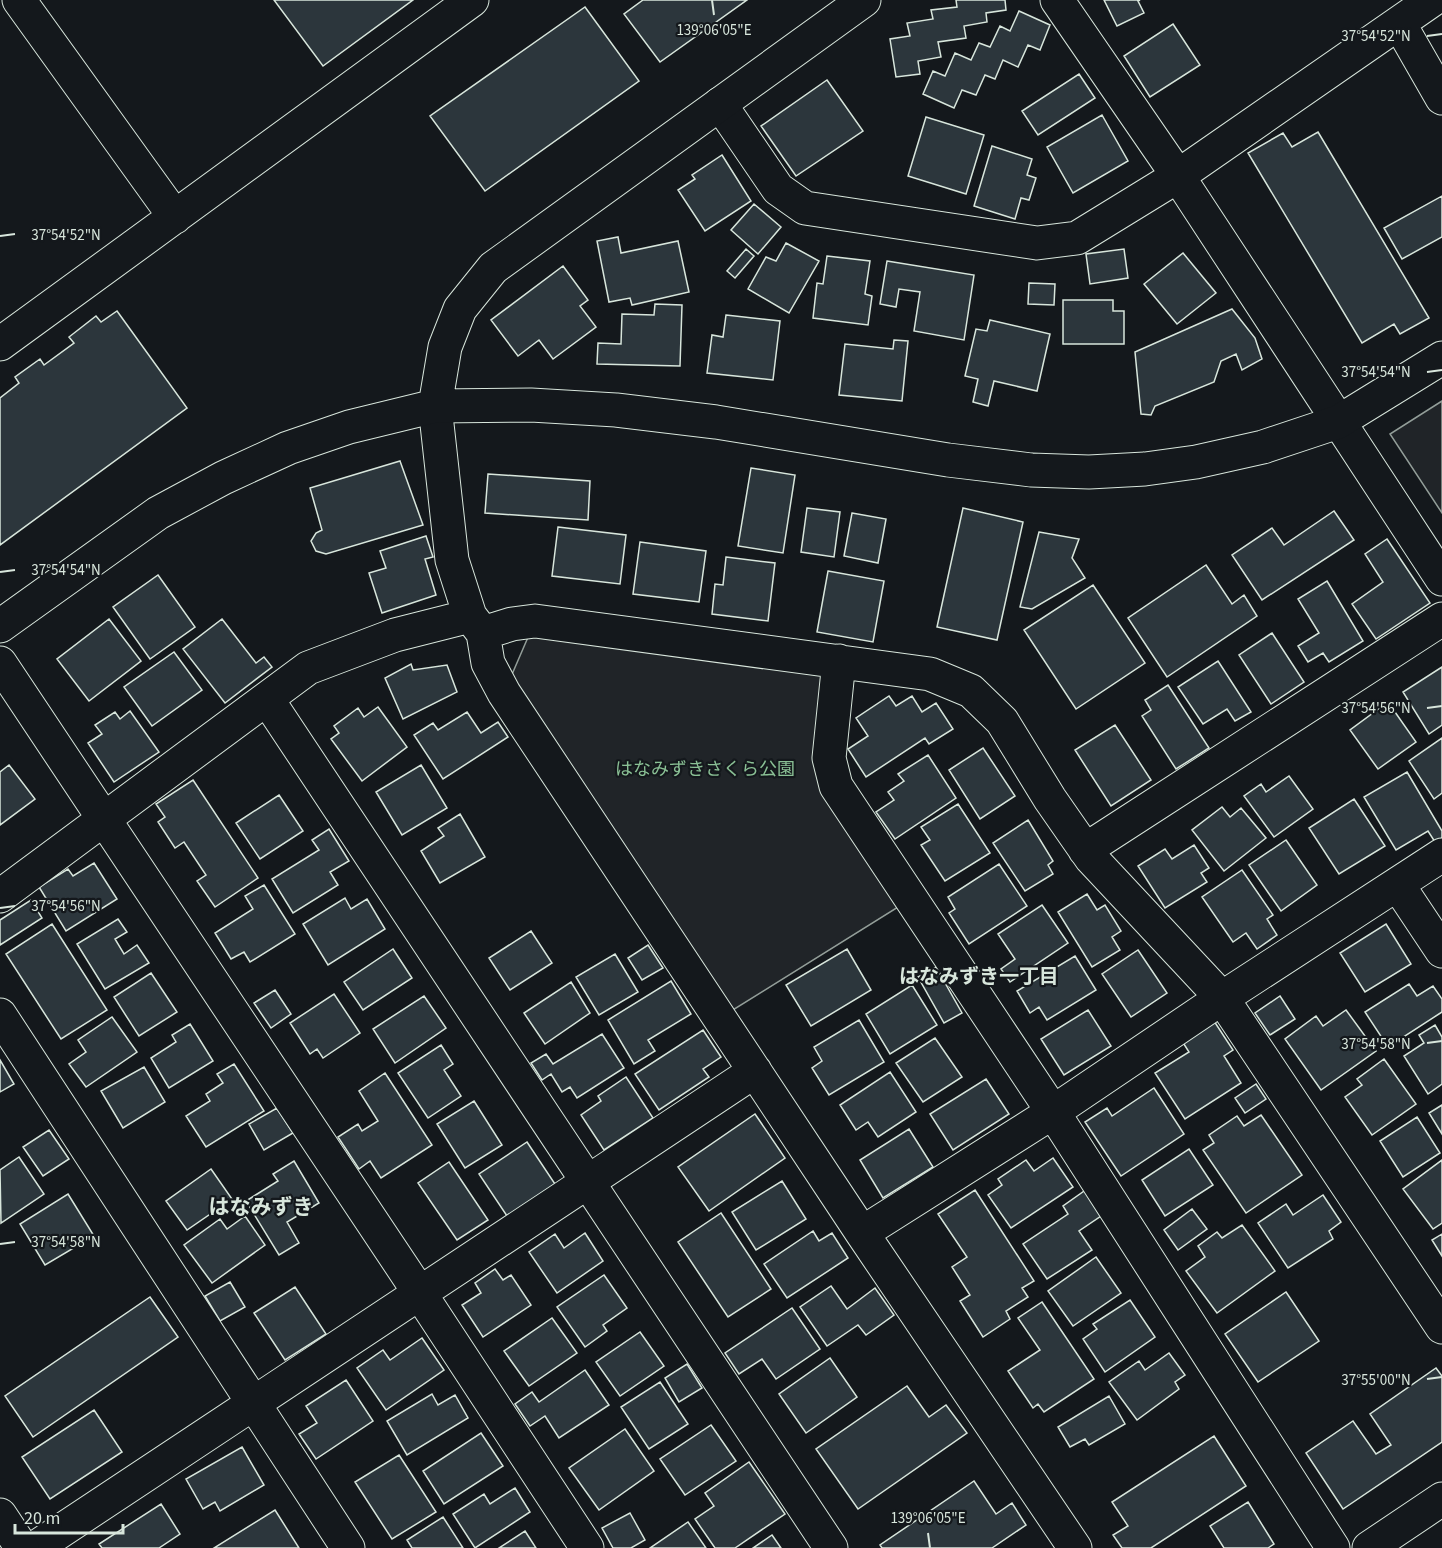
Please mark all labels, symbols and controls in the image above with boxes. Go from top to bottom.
text: 139°06'05"E [676,20,752,41]
text: 37°54'52"N [1341,26,1411,47]
text: 37°54'52"N [31,225,101,246]
text: 37°54'54"N [1341,362,1411,383]
text: 37°54'54"N [31,560,101,581]
text: 37°54'56"N [1341,698,1411,719]
park label: はなみずきさくら公園 [615,757,795,782]
text: 37°54'56"N [31,896,101,917]
district label: はなみずき一丁目 [899,963,1059,991]
text: 37°54'58"N [1341,1034,1411,1055]
district label: はなみずき [209,1192,314,1222]
text: 37°54'58"N [31,1232,101,1253]
text: 37°55'00"N [1341,1370,1411,1391]
scale bar [15,1497,123,1535]
text: 20 m [24,1506,60,1531]
text: 139°06'05"E [890,1508,966,1529]

